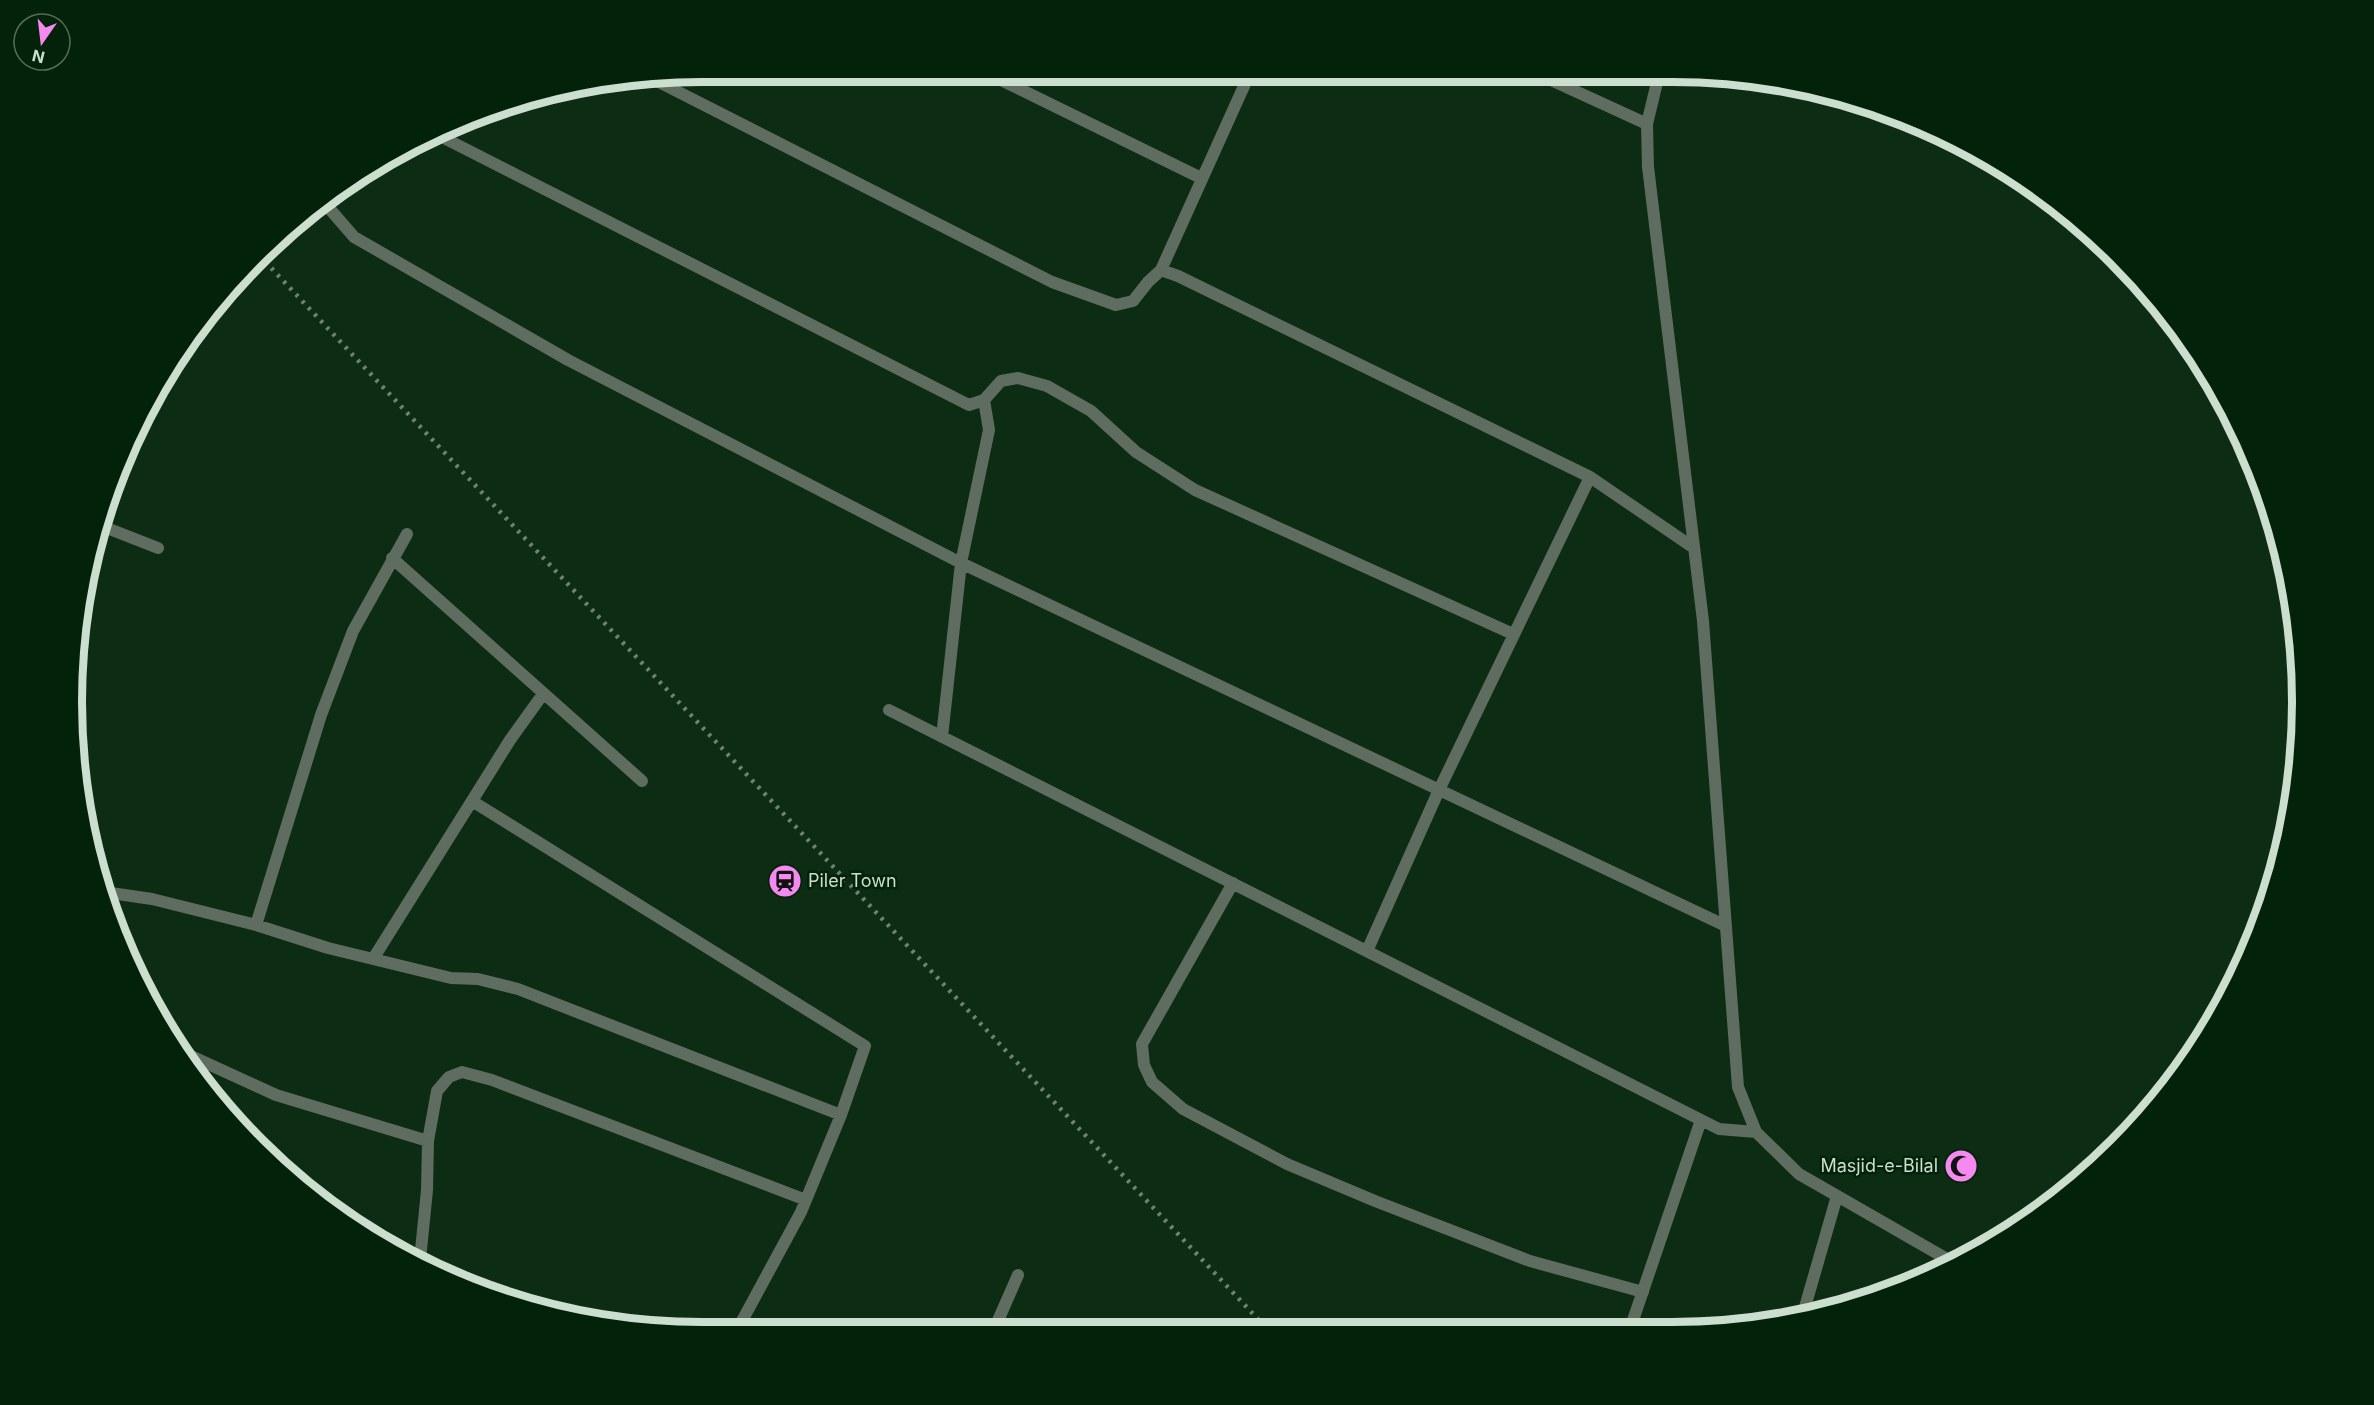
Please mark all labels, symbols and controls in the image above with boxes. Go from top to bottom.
north arrow [12,12,72,72]
text: N [30,45,47,68]
station icon: Piler Town [767,863,803,899]
place label: Piler Town [808,870,897,891]
mosque icon: Masjid-e-Bilal [1943,1148,1979,1184]
place label: Masjid-e-Bilal [1820,1155,1938,1176]

